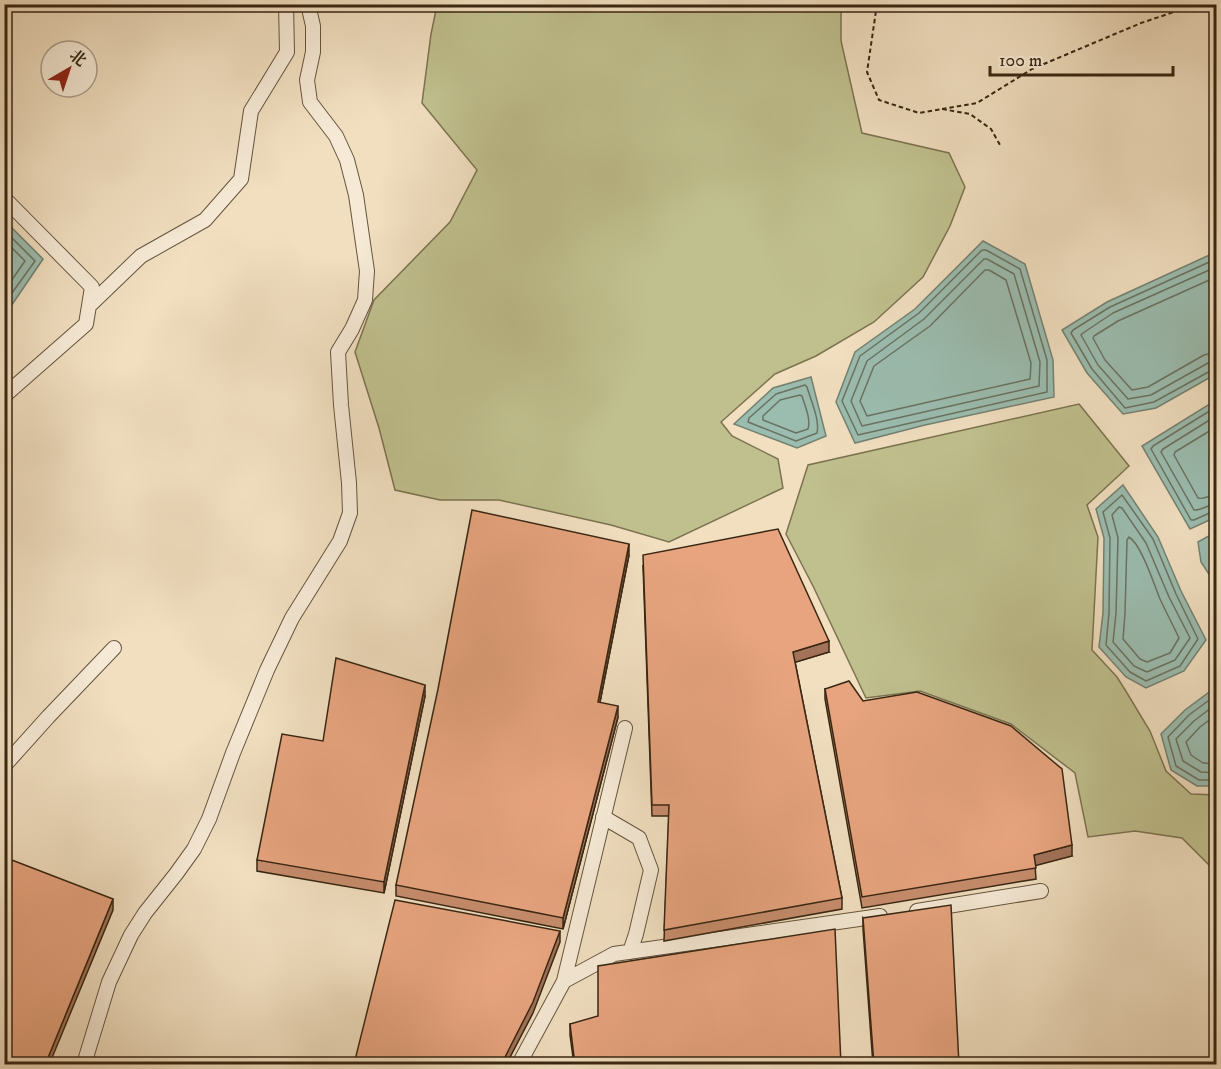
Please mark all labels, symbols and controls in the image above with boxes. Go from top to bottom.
north arrow [39,39,99,99]
scale bar [990,39,1173,77]
text: 北 [65,45,90,71]
text: 100 m [999,50,1042,72]

